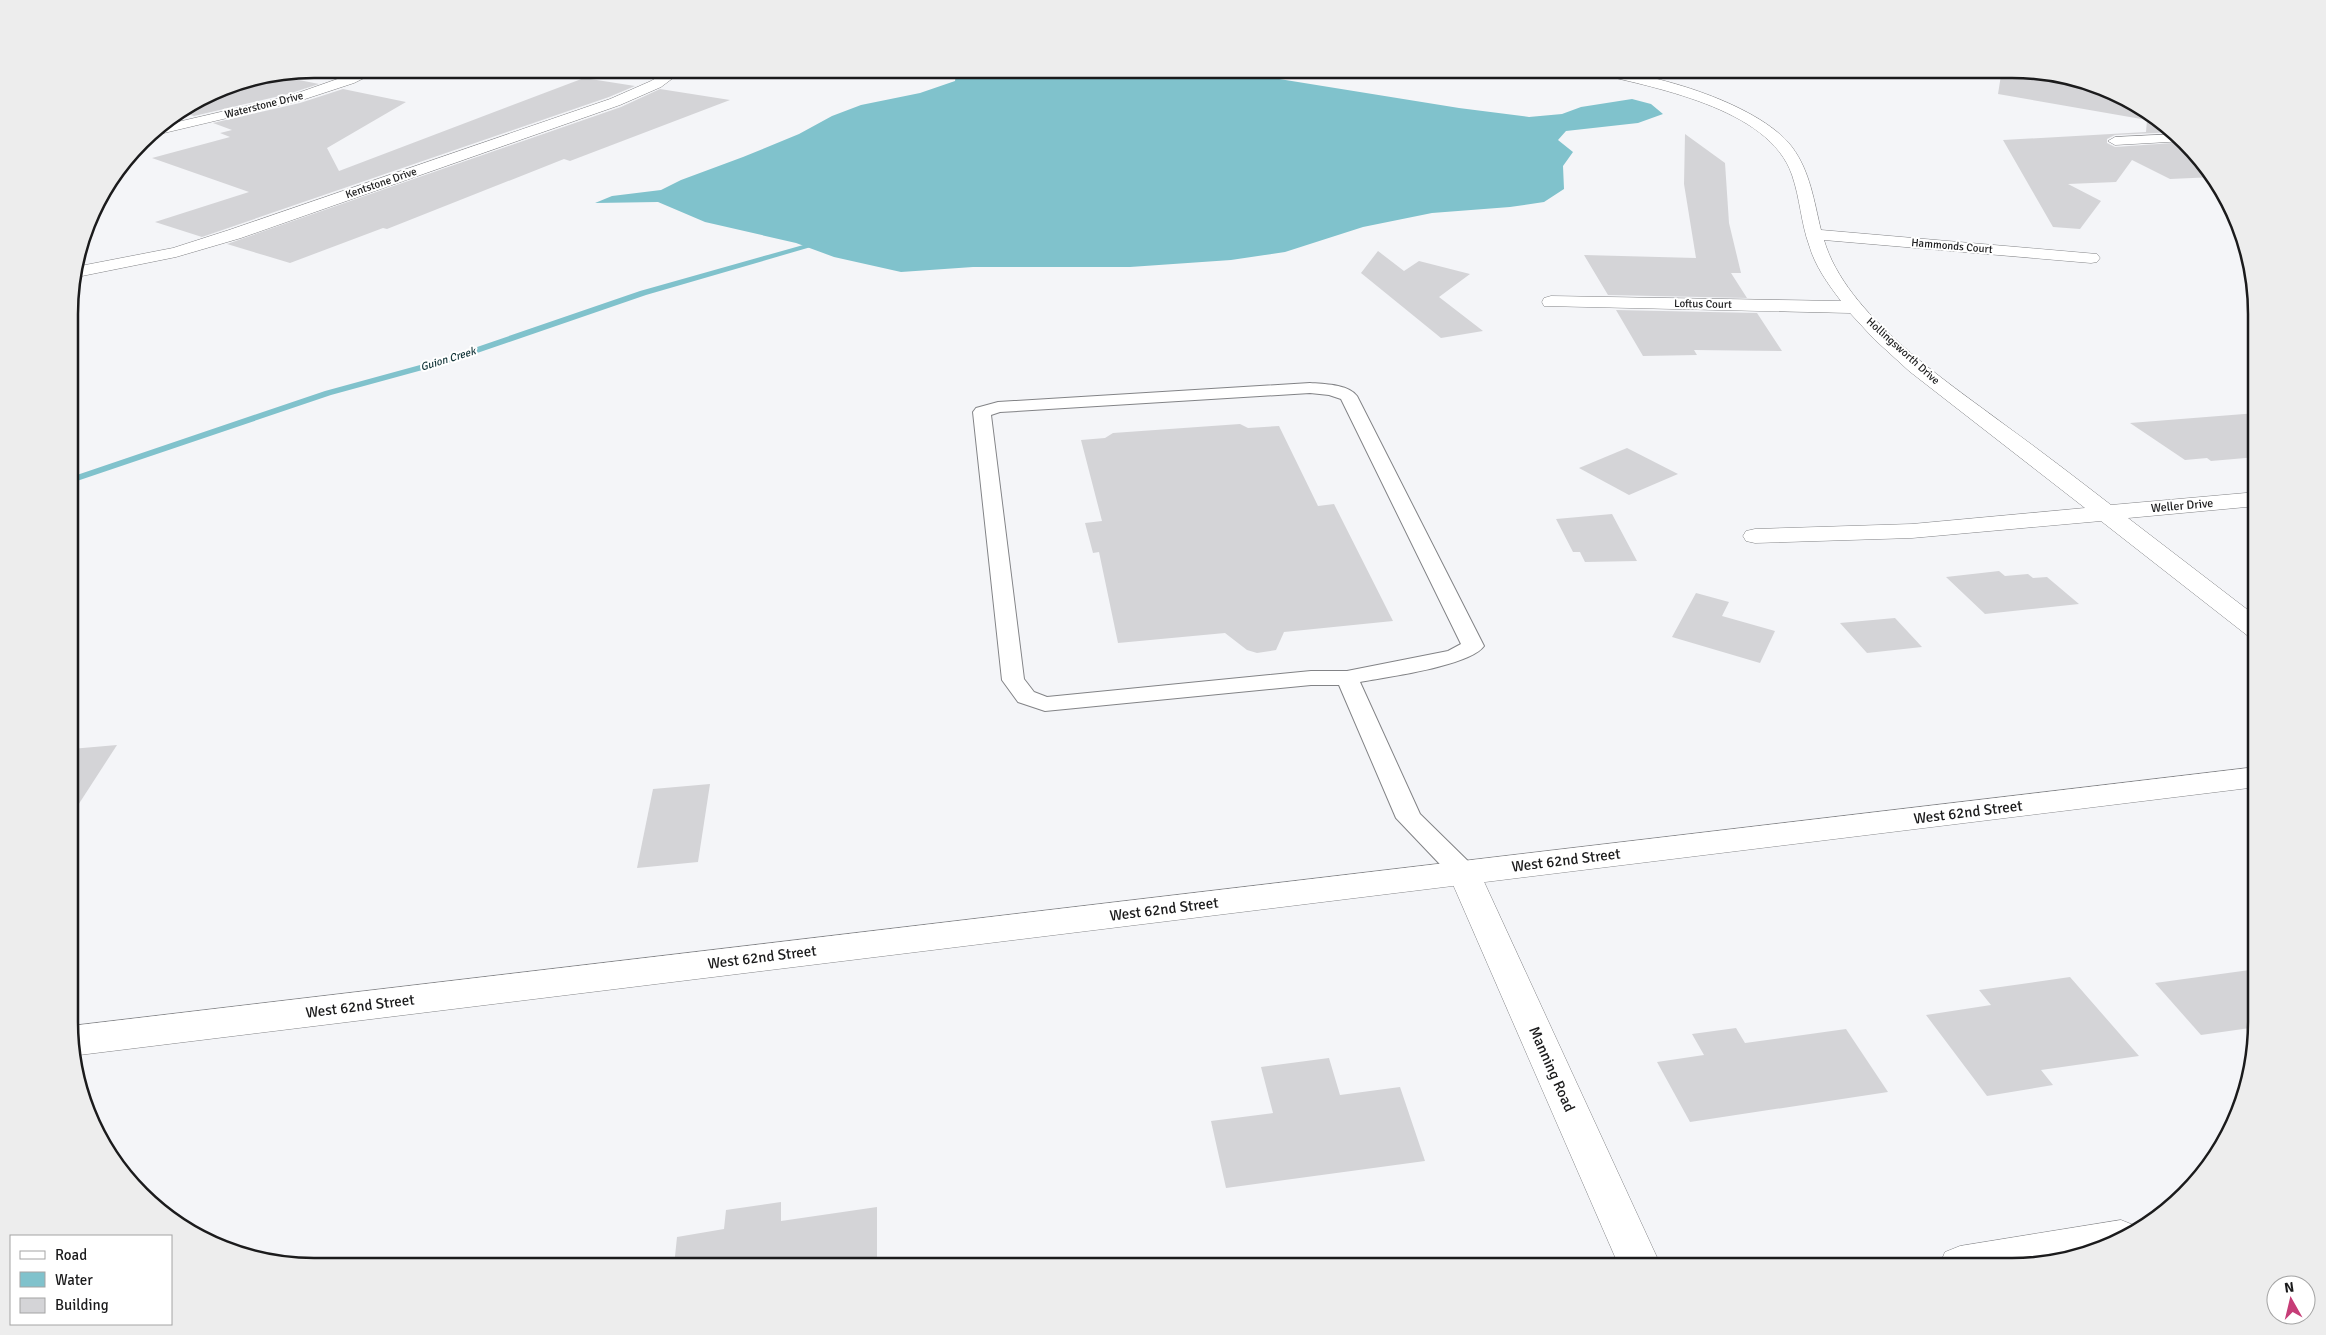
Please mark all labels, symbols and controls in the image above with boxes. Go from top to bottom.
street label: Waterstone Drive [223,89,305,121]
street label: Kentstone Drive [344,165,418,201]
street label: Hammonds Court [1911,236,1993,256]
street label: Loftus Court [1674,297,1732,311]
street label: Hollingsworth Drive [1864,315,1942,387]
water label: Guion Creek [419,344,479,374]
street label: Weller Drive [2150,496,2214,516]
street label: West 62nd Street [1913,796,2023,828]
street label: West 62nd Street [1511,844,1621,876]
street label: West 62nd Street [1109,893,1219,925]
street label: West 62nd Street [707,941,817,973]
street label: West 62nd Street [305,990,415,1022]
street label: Manning Road [1525,1023,1579,1115]
legend [10,1235,172,1325]
text: Road [55,1246,87,1264]
text: Water [55,1271,93,1289]
north arrow [2266,1275,2316,1325]
text: N [2283,1279,2295,1297]
text: Building [55,1296,109,1314]

